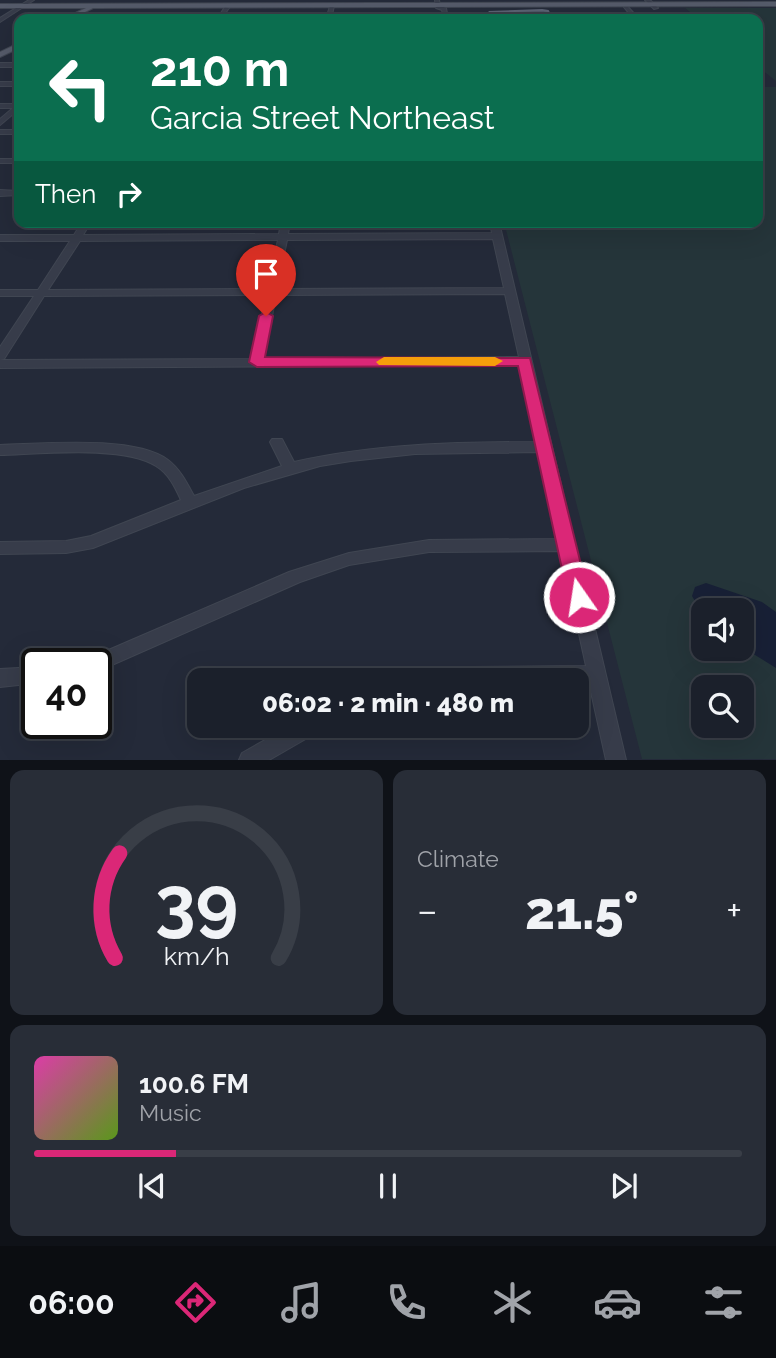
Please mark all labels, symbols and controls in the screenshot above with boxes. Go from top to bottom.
text: 210 m [150,40,289,97]
icon: left [35,42,126,133]
text: Garcia Street Northeast [150,99,495,136]
icon: right [110,175,148,213]
text: Then [35,179,96,209]
pin [236,244,296,316]
icon: arrive [247,255,285,293]
position arrow [542,560,616,634]
map controls [691,598,754,738]
button: sound [691,598,754,661]
speed limit sign: 40 [21,648,112,739]
button: search [691,675,754,738]
text: 06:02 · 2 min · 480 m [262,688,514,718]
text: Climate [417,845,499,872]
text: 39 [155,861,238,946]
text: 21.5° [525,880,639,941]
text: − [417,888,437,933]
text: + [726,888,742,933]
text: km/h [164,941,229,971]
text: 100.6 FM [139,1069,249,1099]
text: Music [139,1099,202,1126]
icon: previous [133,1167,171,1205]
icon: pause [369,1167,407,1205]
icon: next [605,1167,643,1205]
icon: directions [171,1278,220,1327]
icon: music [277,1278,326,1327]
icon: phone [382,1278,431,1327]
icon: climate [488,1278,537,1327]
icon: car [593,1278,642,1327]
icon: filters [699,1278,748,1327]
text: 06:00 [28,1284,115,1321]

